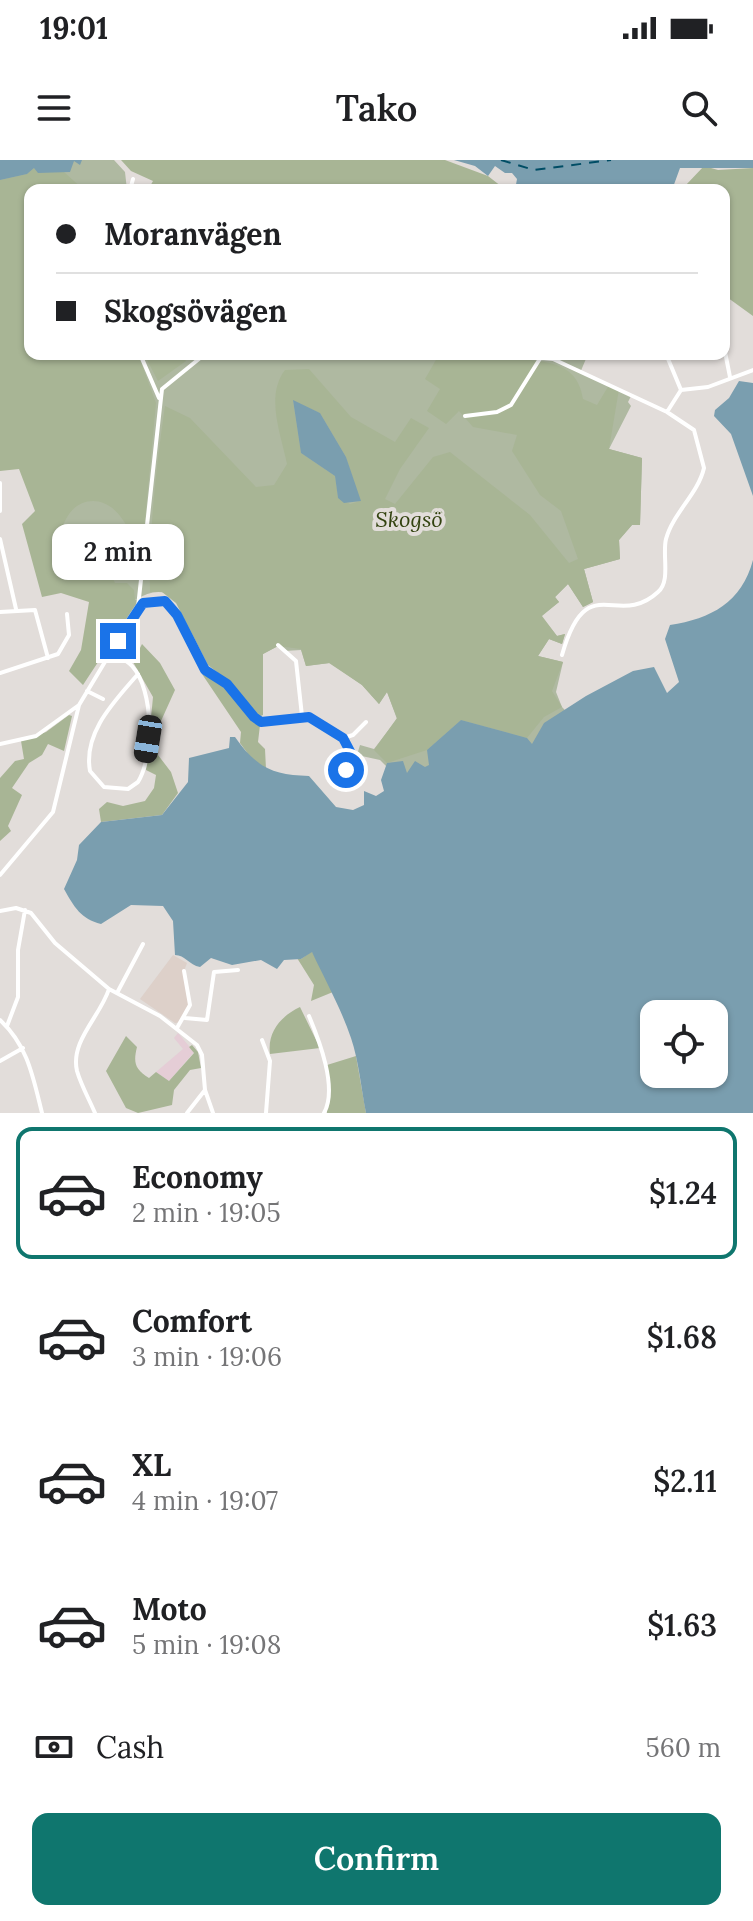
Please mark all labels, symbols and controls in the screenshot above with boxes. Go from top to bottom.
text: 19:01 [40,9,108,47]
text: Tako [336,85,417,131]
icon: menu [32,86,76,130]
icon: search [677,86,721,130]
text: Moranvägen [104,215,282,253]
text: Skogsövägen [104,292,287,330]
park label: Skogsö [375,505,443,533]
callout: 2 min [52,525,184,581]
text: 2 min [84,535,152,568]
route end [100,623,136,659]
car [132,713,164,765]
route start [328,752,364,788]
map controls [640,1000,728,1088]
button: locate [640,1000,728,1088]
icon: car [36,1157,108,1229]
text: Economy [132,1158,263,1196]
text: $1.24 [649,1174,717,1212]
text: 2 min · 19:05 [132,1196,281,1229]
icon: car [36,1301,108,1373]
text: Comfort [132,1302,252,1340]
text: $1.68 [647,1318,717,1356]
text: 3 min · 19:06 [132,1340,282,1373]
icon: car [36,1445,108,1517]
text: XL [132,1446,171,1484]
text: $2.11 [653,1462,717,1500]
text: 4 min · 19:07 [132,1484,278,1517]
icon: car [36,1589,108,1661]
text: Moto [132,1590,207,1628]
text: $1.63 [647,1606,717,1644]
text: 5 min · 19:08 [132,1628,281,1661]
icon: cash [32,1725,76,1769]
text: Cash [96,1728,164,1766]
text: 560 m [646,1731,721,1764]
button: Confirm [32,1813,721,1905]

